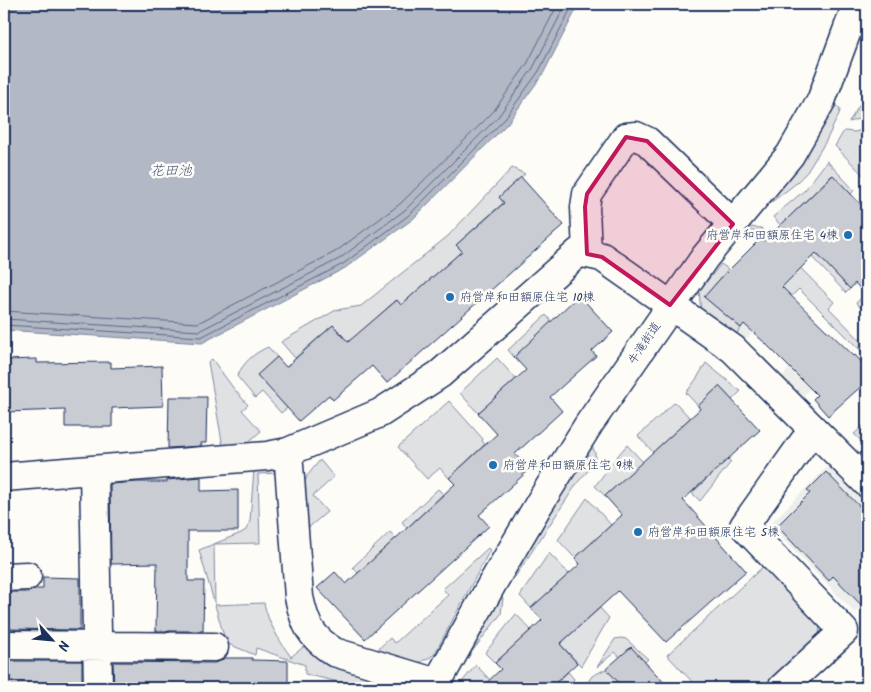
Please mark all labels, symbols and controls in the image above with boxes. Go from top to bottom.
water label: 花田池 [150,160,193,182]
place label: 府営岸和田額原住宅 4棟 [707,226,838,245]
marker: 府営岸和田額原住宅 4棟 [842,229,854,241]
place label: 府営岸和田額原住宅 10棟 [460,288,595,307]
marker: 府営岸和田額原住宅 10棟 [444,291,456,303]
street label: 牛滝街道 [623,318,666,368]
place label: 府営岸和田額原住宅 9棟 [503,456,634,475]
marker: 府営岸和田額原住宅 9棟 [487,459,499,471]
place label: 府営岸和田額原住宅 5棟 [648,523,779,542]
marker: 府営岸和田額原住宅 5棟 [632,526,644,538]
north arrow [28,614,78,664]
text: N [51,637,75,655]

